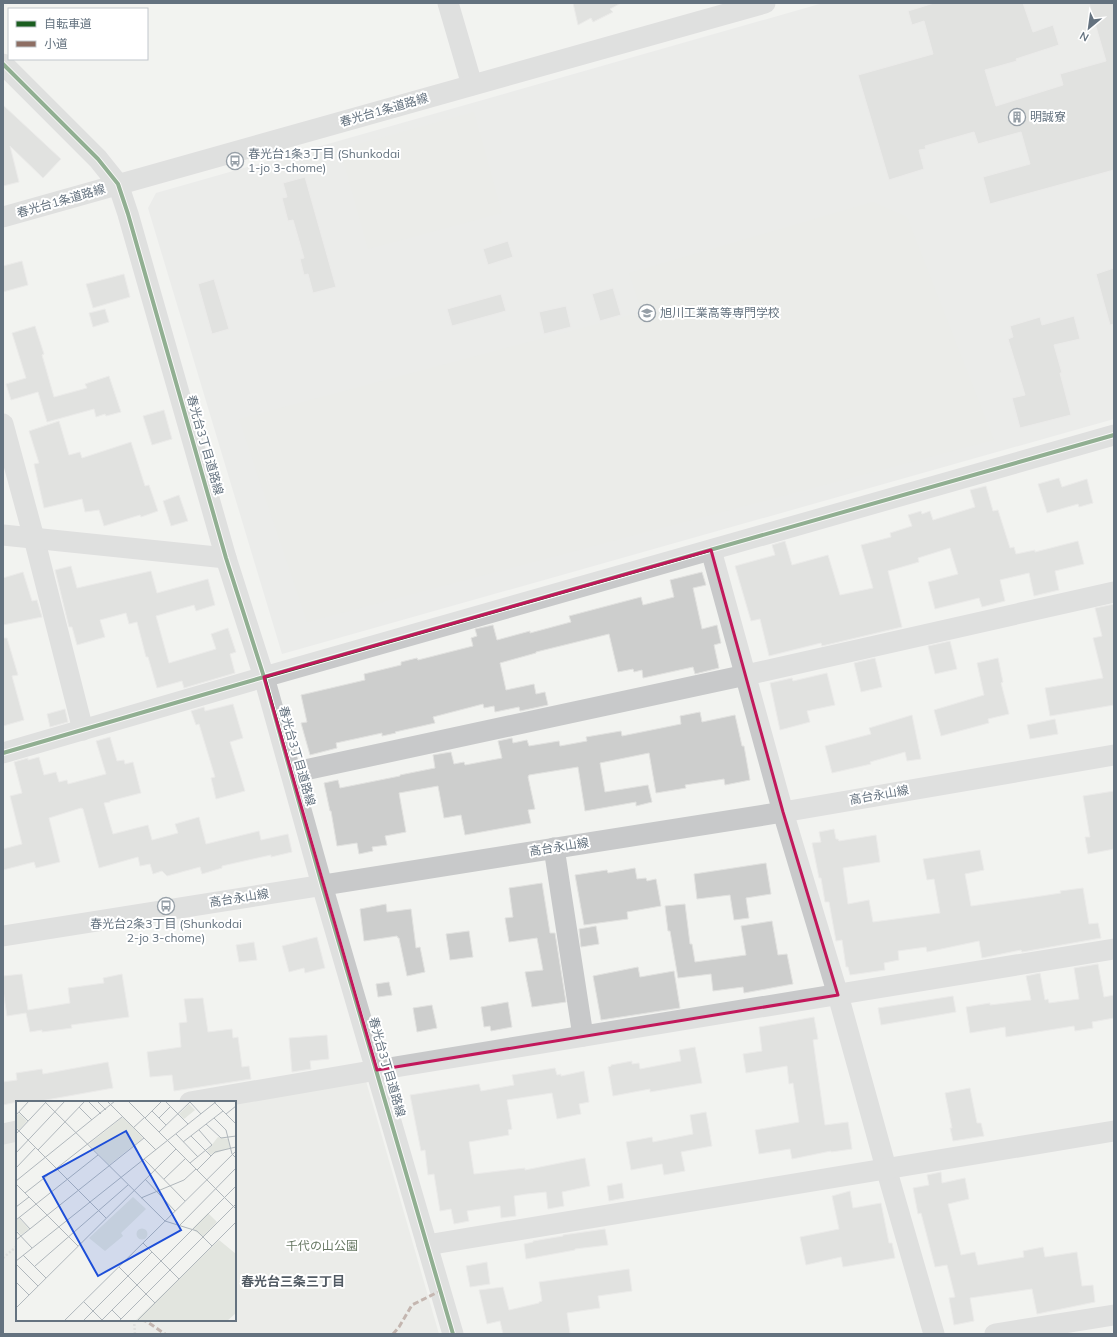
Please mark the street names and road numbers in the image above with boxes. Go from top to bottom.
street label: 春光台1条道路線 [338,90,430,129]
street label: 春光台1条道路線 [15,181,107,220]
street label: 春光台3丁目道路線 [184,393,227,497]
street label: 春光台3丁目道路線 [276,704,319,808]
street label: 高台永山線 [848,782,910,807]
street label: 高台永山線 [528,834,590,859]
street label: 高台永山線 [208,885,270,910]
street label: 春光台3丁目道路線 [366,1015,409,1119]

